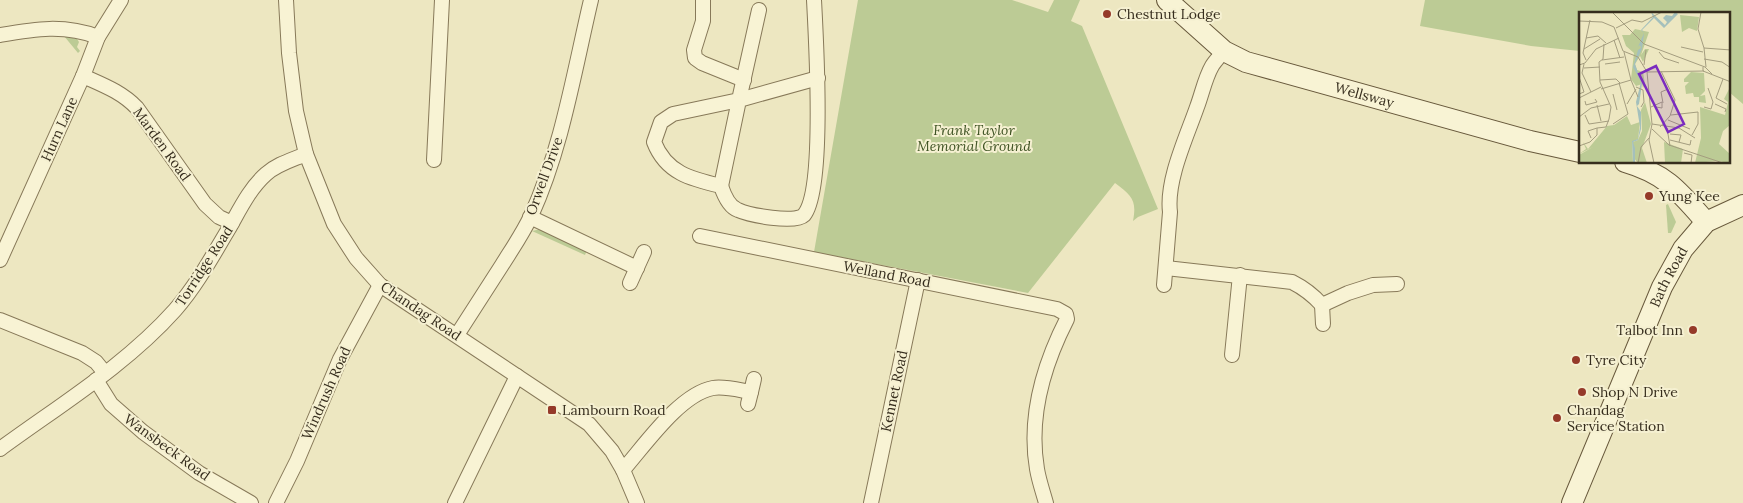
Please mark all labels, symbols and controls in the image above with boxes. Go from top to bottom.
place label: Chestnut Lodge [1117,5,1221,23]
marker: Chestnut Lodge [1101,8,1113,20]
inset map [1579,12,1730,164]
street label: Wellsway [1333,78,1397,112]
street label: Hurn Lane [37,93,81,164]
street label: Marden Road [129,104,195,184]
park label: Frank Taylor Memorial Ground [917,121,1031,155]
street label: Orwell Drive [521,134,567,218]
place label: Yung Kee [1658,187,1720,205]
marker: Yung Kee [1643,190,1655,202]
street label: Torridge Road [171,222,237,310]
street label: Bath Road [1646,243,1692,310]
street label: Welland Road [842,257,932,291]
street label: Chandag Road [377,277,465,345]
place label: Talbot Inn [1616,321,1683,339]
marker: Talbot Inn [1687,324,1699,336]
street label: Windrush Road [297,344,355,442]
street label: Kennet Road [877,349,911,433]
place label: Tyre City [1586,351,1647,369]
marker: Tyre City [1570,354,1582,366]
place label: Shop N Drive [1592,383,1678,401]
marker: Shop N Drive [1576,386,1588,398]
place label: Lambourn Road [562,401,666,419]
place label: Chandag Service Station [1567,401,1665,435]
marker: Lambourn Road [546,404,558,416]
street label: Wansbeck Road [120,410,214,484]
marker: Chandag Service Station [1551,412,1563,424]

